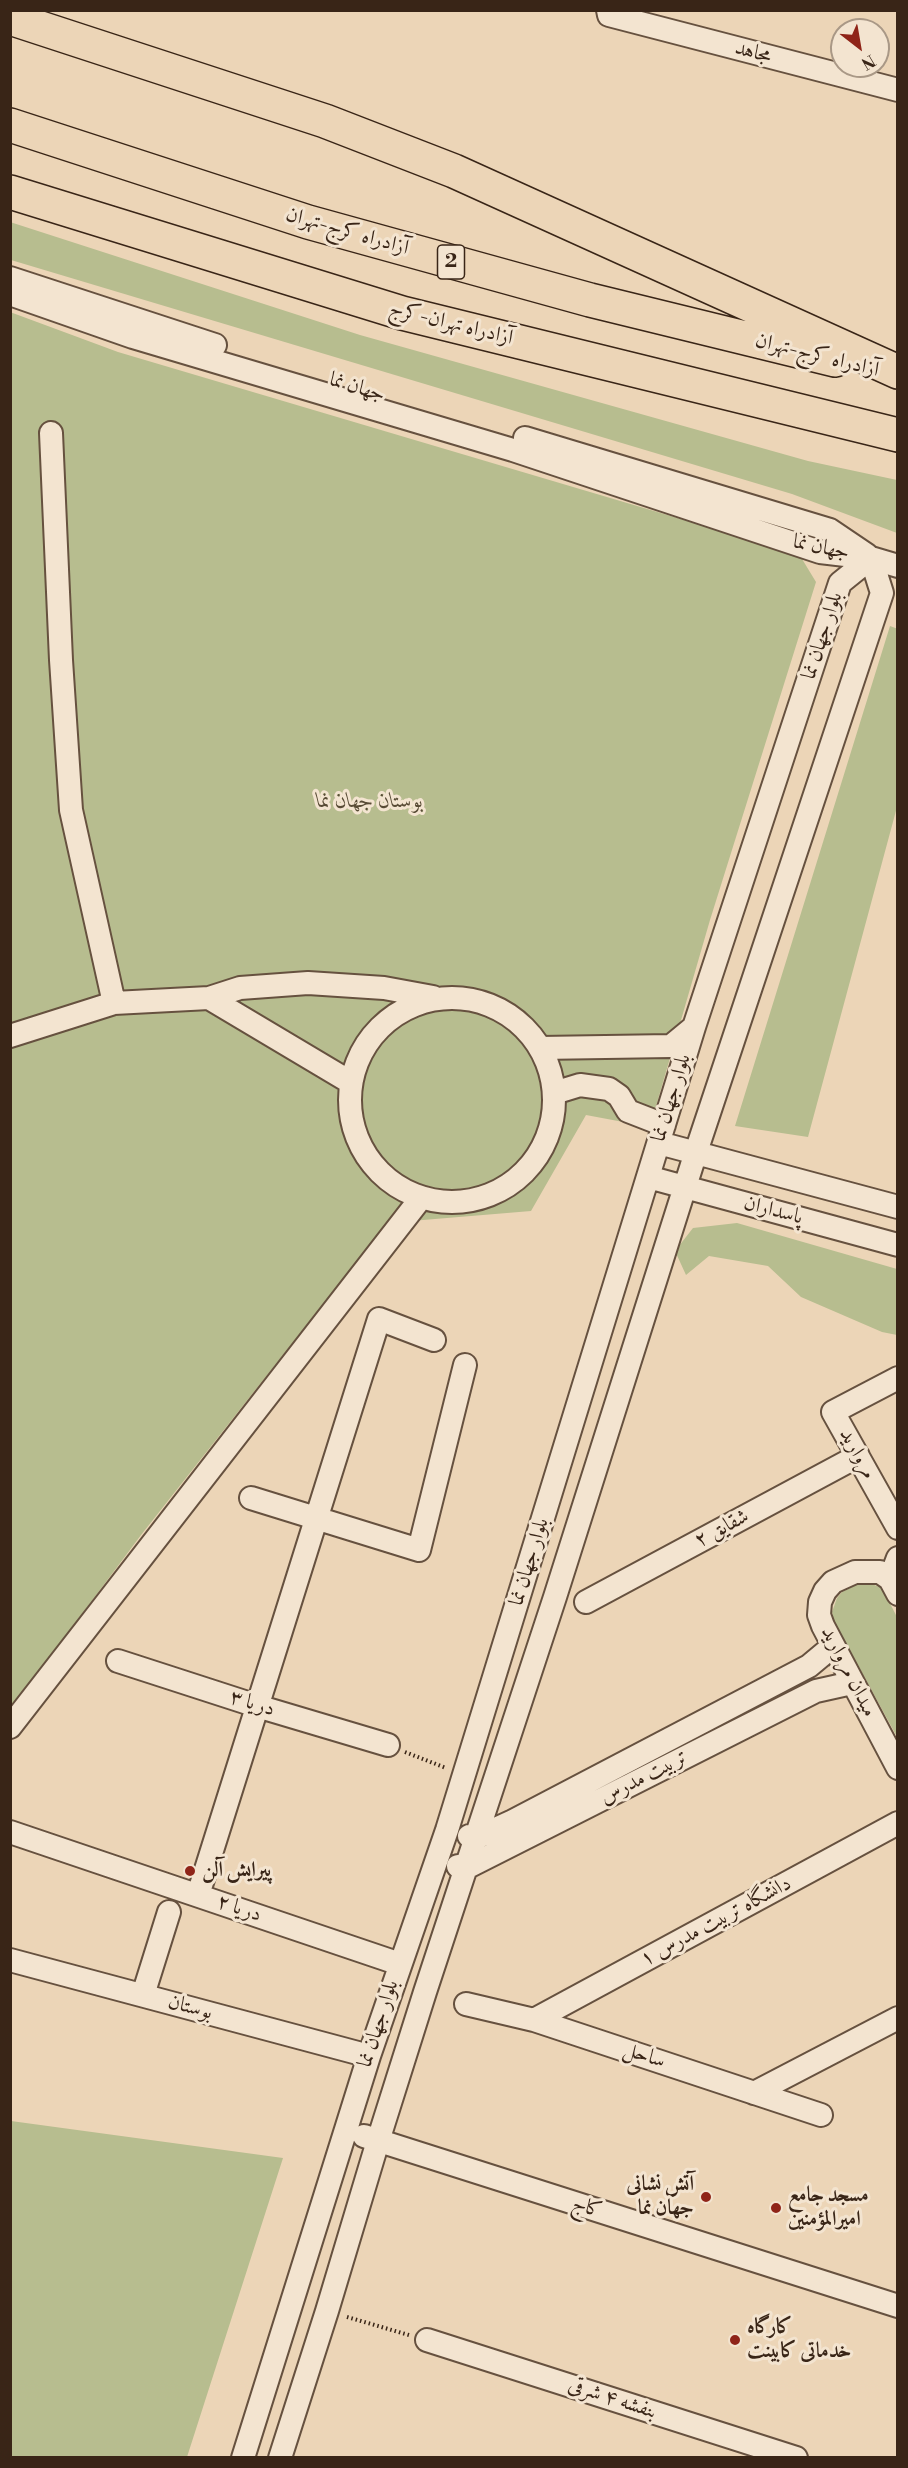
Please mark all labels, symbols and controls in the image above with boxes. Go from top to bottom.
north arrow [830,18,890,78]
street label: مجاهد [732,36,774,70]
text: N [858,50,879,74]
street label: آزادراه کرج-تهران [283,202,411,262]
road number: 2 [438,245,464,279]
street label: آزادراه تهران-کرج [386,296,516,352]
street label: آزادراه کرج-تهران [752,328,882,384]
street label: جهان نما [326,368,388,408]
street label: جهان نما [790,530,852,566]
street label: بلوار جهان نما [797,589,849,683]
park label: بوستان جهان نما [317,789,423,815]
street label: بلوار جهان نما [647,1051,697,1145]
street label: پاسداران [741,1191,805,1231]
street label: مروارید [833,1424,881,1484]
street label: شقایق ۲ [690,1504,754,1554]
street label: بلوار جهان نما [505,1515,555,1609]
street label: میدان مروارید [815,1623,881,1721]
street label: دریا ۳ [226,1685,278,1723]
street label: تربیت مدرس [596,1745,692,1811]
place label: پیرایش آلن [202,1858,271,1884]
marker: پیرایش آلن [183,1864,197,1878]
street label: ۱ دانشگاه تربیت مدرس [636,1872,796,1972]
street label: دریا ۲ [213,1890,265,1928]
street label: بلوار جهان نما [353,1977,405,2071]
street label: بوستان [165,1990,215,2026]
street label: ساحل [620,2037,668,2075]
place label: آتش نشانی جهان نما [626,2172,694,2222]
place label: مسجد جامع امیرالمؤمنین [788,2183,869,2233]
marker: آتش نشانی جهان نما [699,2190,713,2204]
street label: کاج [569,2191,605,2225]
marker: مسجد جامع امیرالمؤمنین [769,2201,783,2215]
place label: کارگاه خدماتی کابینت [747,2315,851,2365]
marker: کارگاه خدماتی کابینت [728,2333,742,2347]
street label: بنفشه ۴ شرقی [565,2373,659,2425]

